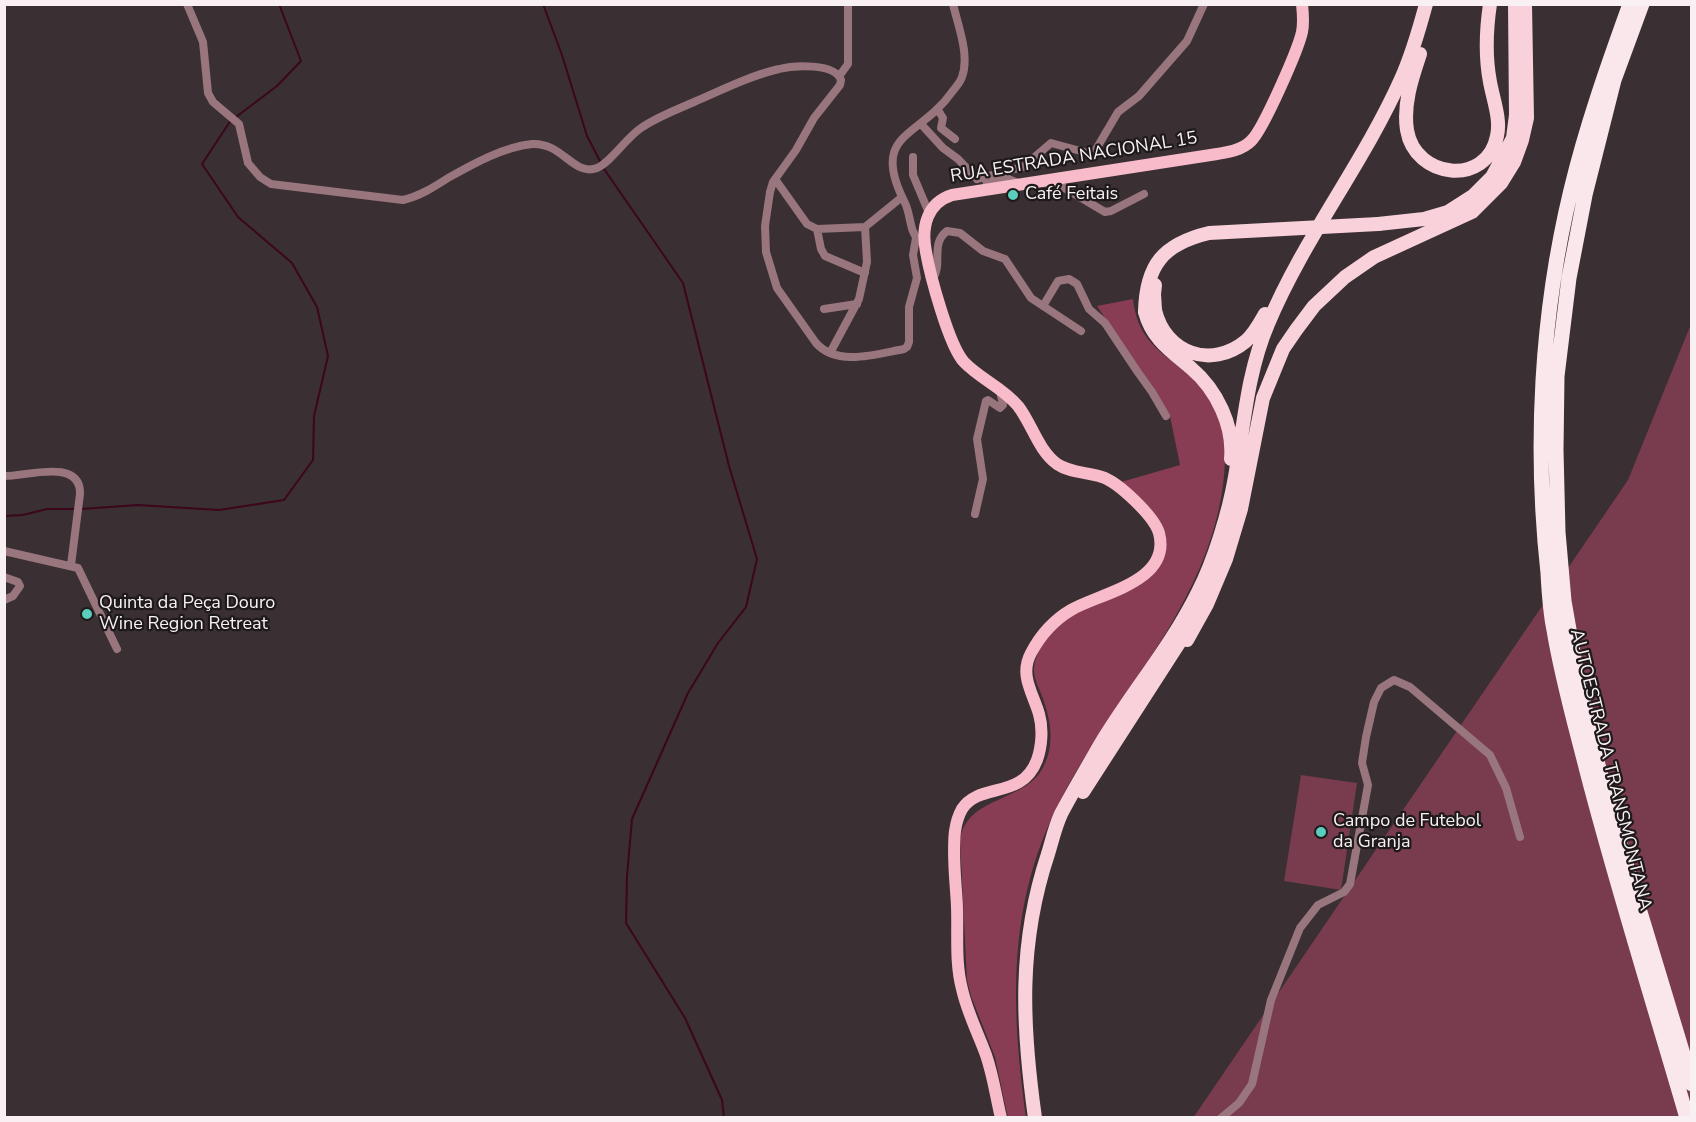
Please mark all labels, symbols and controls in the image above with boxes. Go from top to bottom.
street label: RUA ESTRADA NACIONAL 15 [949,128,1199,188]
place label: Café Feitais [1025,184,1118,206]
marker: Café Feitais [1006,188,1020,202]
place label: Quinta da Peça Douro Wine Region Retreat [99,593,275,636]
marker: Quinta da Peça Douro Wine Region Retreat [80,607,94,621]
street label: AUTOESTRADA TRANSMONTANA [1565,627,1655,913]
place label: Campo de Futebol da Granja [1333,811,1481,854]
marker: Campo de Futebol da Granja [1314,825,1328,839]

